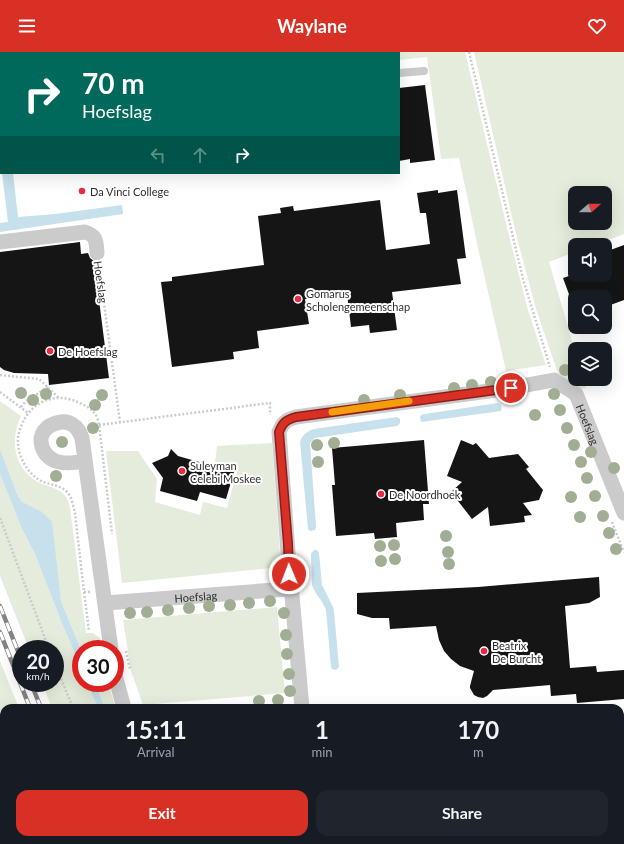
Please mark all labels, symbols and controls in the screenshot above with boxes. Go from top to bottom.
icon: menu [16,15,38,37]
text: Waylane [277,15,347,37]
icon: heart [586,15,608,37]
text: 70 m [82,66,145,100]
icon: right [16,68,68,120]
text: Hoefslag [82,100,152,122]
icon: left [147,144,169,166]
icon: ahead [189,144,211,166]
icon: right [231,144,253,166]
place label: Da Vinci College [90,185,169,198]
marker: Da Vinci College [77,186,87,196]
north arrow [568,186,612,230]
map controls [568,186,612,386]
button: sound [568,238,612,282]
street label: Hoefslag [92,260,110,304]
place label: Gomarus Scholengemeenschap [306,287,410,313]
button: search [568,290,612,334]
marker: Gomarus Scholengemeenschap [293,294,303,304]
button: layers [568,342,612,386]
place label: De Hoefslag [58,345,118,358]
marker: De Hoefslag [45,346,55,356]
pin [494,371,528,405]
icon: arrive [500,377,522,399]
street label: Hoefslag [574,402,602,447]
place label: Suleyman Celebi Moskee [190,459,261,485]
marker: Suleyman Celebi Moskee [177,466,187,476]
place label: De Noordhoek [389,488,461,501]
marker: De Noordhoek [376,489,386,499]
position arrow [268,553,310,595]
street label: Hoefslag [174,588,218,604]
place label: Beatrix De Burcht [492,639,541,665]
speed limit sign: 30 [72,640,124,692]
marker: Beatrix De Burcht [479,646,489,656]
text: 20 [26,649,50,673]
text: km/h [26,670,50,682]
text: 15:11 [125,715,187,744]
text: 1 [315,715,329,744]
text: 170 [457,715,499,744]
text: Arrival [137,744,174,760]
text: min [312,744,333,760]
text: m [473,744,484,760]
button: Exit [16,790,308,836]
button: Share [316,790,608,836]

